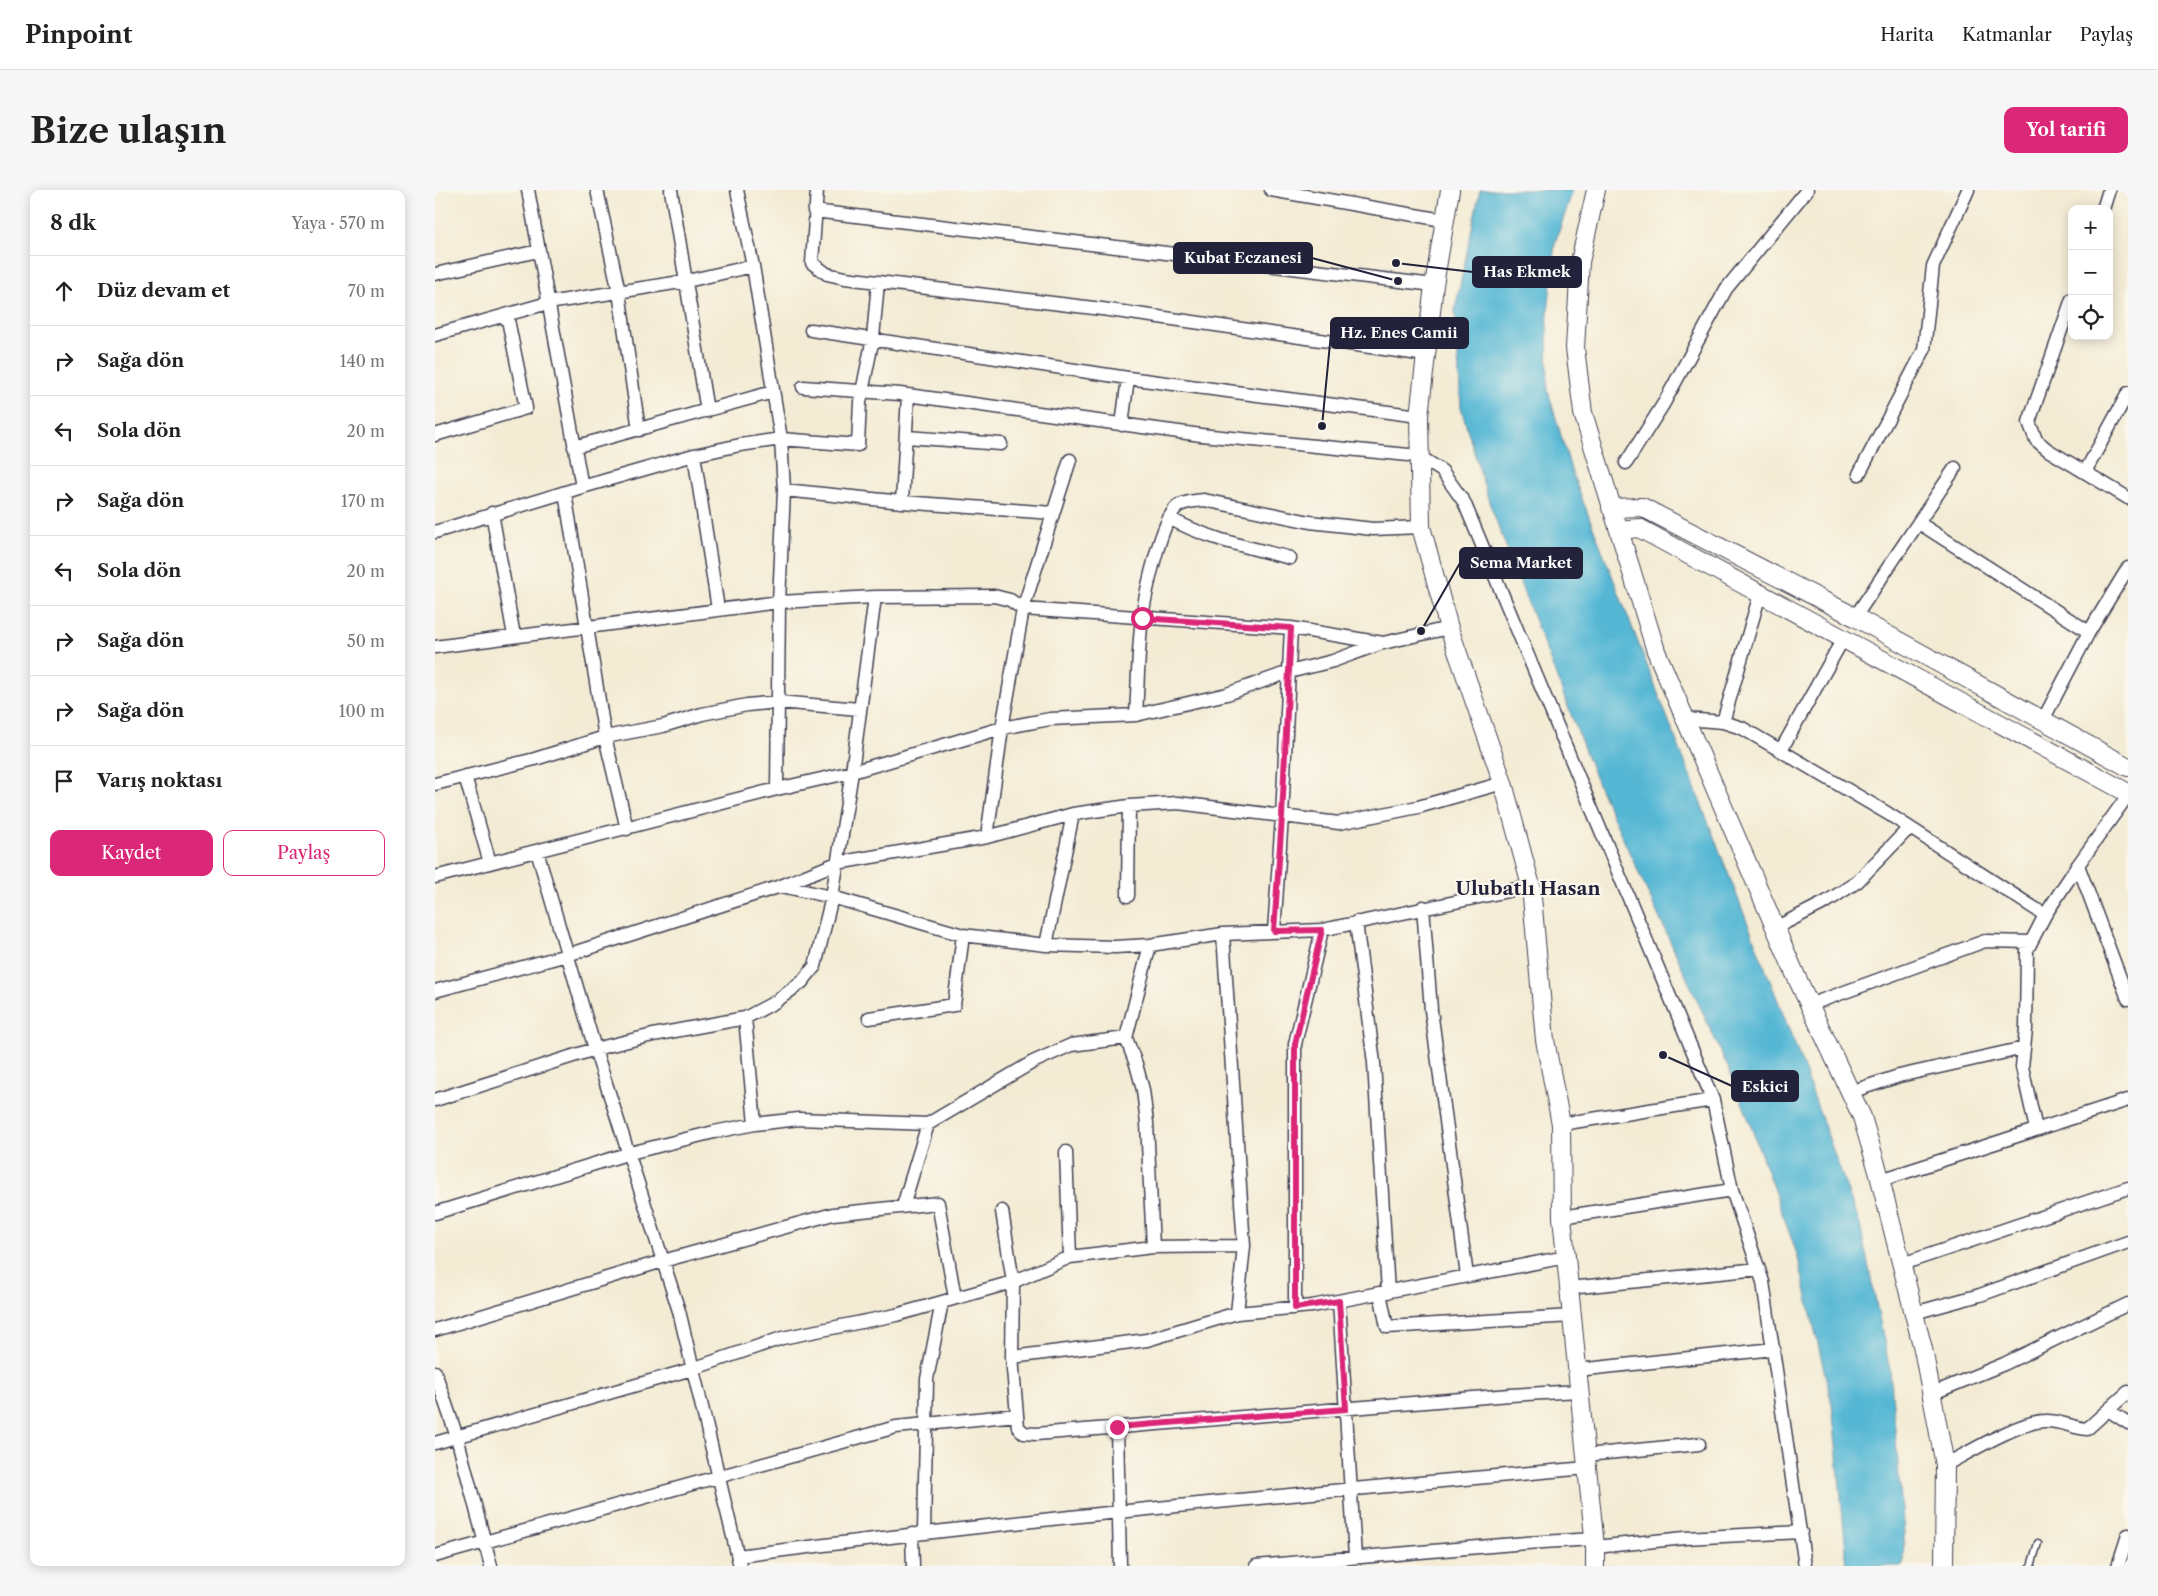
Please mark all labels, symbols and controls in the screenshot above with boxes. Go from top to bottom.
text: Pinpoint [25,20,132,49]
text: Harita [1880,24,1934,46]
text: Katmanlar [1962,24,2052,46]
text: Paylaş [2080,24,2133,46]
button: Yol tarifi [2004,107,2128,153]
text: Bize ulaşın [30,109,227,152]
map controls [2068,205,2113,340]
button: + [2068,205,2113,250]
text: 8 dk [50,210,96,235]
text: Yaya · 570 m [292,213,385,233]
callout: Kubat Eczanesi [1174,243,1312,273]
text: Kubat Eczanesi [1184,248,1303,267]
button: − [2068,250,2113,295]
callout: Has Ekmek [1473,257,1581,287]
text: Has Ekmek [1483,262,1572,281]
icon: ahead [50,277,78,305]
text: Düz devam et [97,279,230,302]
text: 70 m [348,281,385,301]
button: locate [2068,295,2113,340]
callout: Hz. Enes Camii [1331,318,1468,348]
text: Hz. Enes Camii [1340,323,1458,342]
icon: right [50,347,78,375]
text: Sağa dön [97,349,184,372]
text: 140 m [340,351,385,371]
icon: left [50,417,78,445]
text: Sola dön [97,419,181,442]
text: 20 m [346,421,385,441]
icon: right [50,487,78,515]
text: Sağa dön [97,489,184,512]
text: 170 m [341,491,385,511]
callout: Sema Market [1460,548,1582,578]
text: Sema Market [1470,553,1572,572]
icon: left [50,557,78,585]
text: Sola dön [97,559,181,582]
text: 20 m [346,561,385,581]
route start [1131,607,1154,630]
icon: right [50,627,78,655]
text: Sağa dön [97,629,184,652]
text: 50 m [347,631,385,651]
icon: right [50,697,78,725]
text: Sağa dön [97,699,184,722]
text: 100 m [339,701,385,721]
icon: arrive [50,767,78,795]
text: Varış noktası [97,769,222,792]
button: Kaydet [50,830,213,876]
button: Paylaş [223,830,385,876]
district label: Ulubatlı Hasan [1455,877,1601,900]
callout: Eskici [1732,1071,1798,1101]
text: Eskici [1742,1077,1789,1096]
route end [1106,1416,1129,1439]

